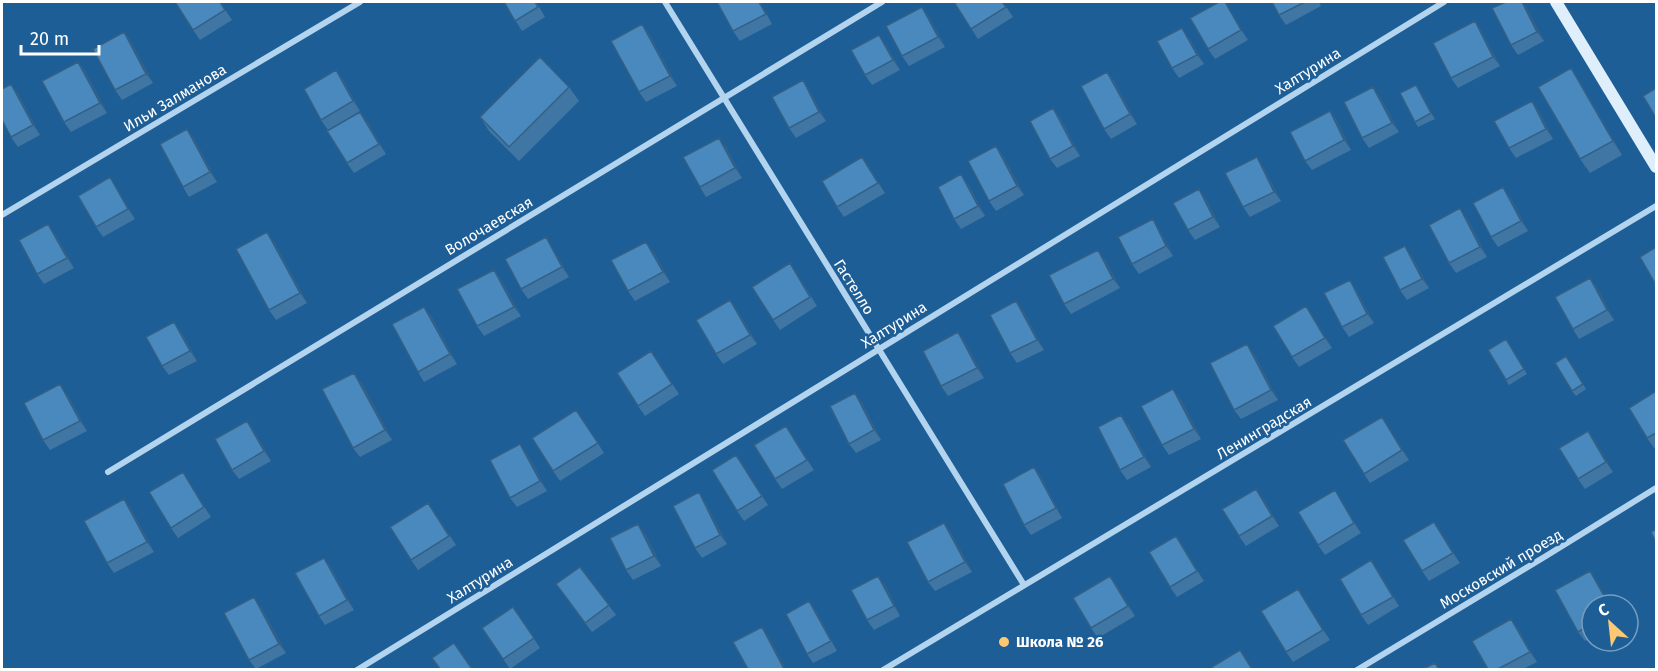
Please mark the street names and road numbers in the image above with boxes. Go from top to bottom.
street label: Халтурина [1272,44,1344,98]
street label: Ильи Залманова [120,60,230,136]
street label: Волочаевская [442,193,536,259]
street label: Гастелло [830,256,878,318]
street label: Халтурина [858,298,930,352]
street label: Ленинградская [1213,393,1315,463]
street label: Московский проезд [1437,525,1565,613]
street label: Халтурина [444,553,516,607]

